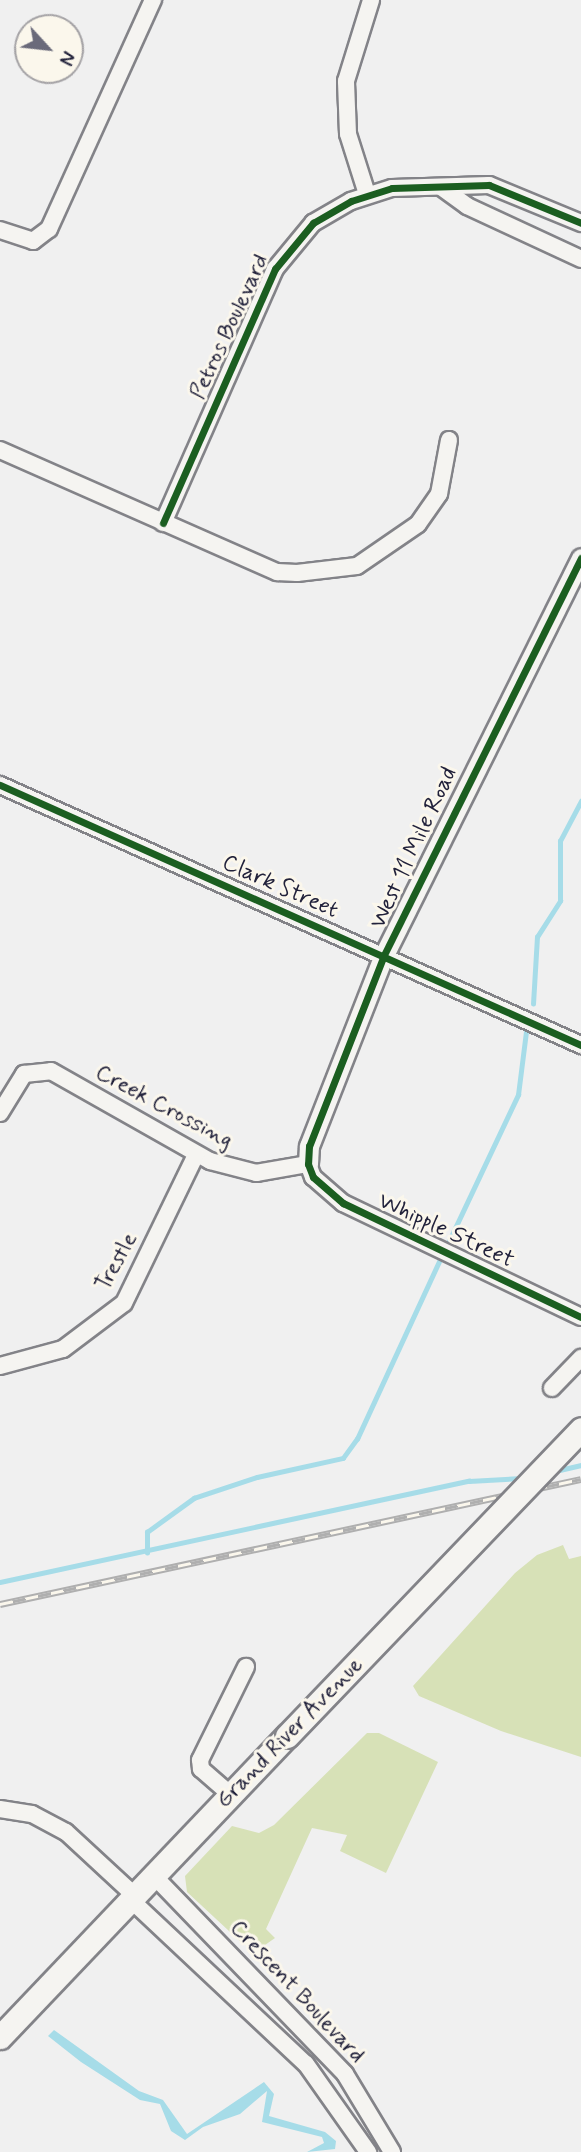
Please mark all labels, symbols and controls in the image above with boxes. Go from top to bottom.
north arrow [14,14,84,84]
text: N [52,47,80,69]
street label: Petros Boulevard [184,250,276,404]
street label: West 11 Mile Road [365,763,463,933]
street label: Clark Street [216,848,344,926]
street label: Creek Crossing [90,1059,238,1155]
street label: Whipple Street [374,1188,518,1274]
street label: Trestle [90,1228,144,1296]
street label: Grand River Avenue [210,1651,370,1815]
street label: Crescent Boulevard [224,1915,370,2069]

